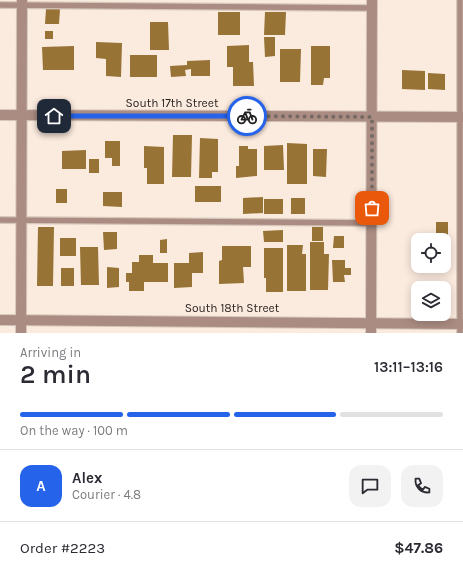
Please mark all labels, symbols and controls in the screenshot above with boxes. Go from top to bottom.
street label: South 17th Street [126,96,219,110]
courier [227,96,267,136]
pin [37,99,71,133]
icon: home [43,105,65,127]
icon: bike [236,105,258,127]
pin [355,191,389,225]
icon: bag [361,197,383,219]
map controls [411,233,451,321]
button: locate [411,233,451,273]
button: layers [411,281,451,321]
street label: South 18th Street [185,301,280,315]
text: Arriving in [20,345,81,360]
text: 13:11–13:16 [374,358,443,376]
text: 2 min [20,359,91,390]
text: On the way · 100 m [20,423,128,438]
button: chat [349,465,391,507]
button: phone [401,465,443,507]
text: Alex [72,469,102,487]
text: A [36,477,46,495]
text: Courier · 4.8 [72,487,141,502]
text: Order #2223 [20,539,105,557]
text: $47.86 [394,539,443,557]

